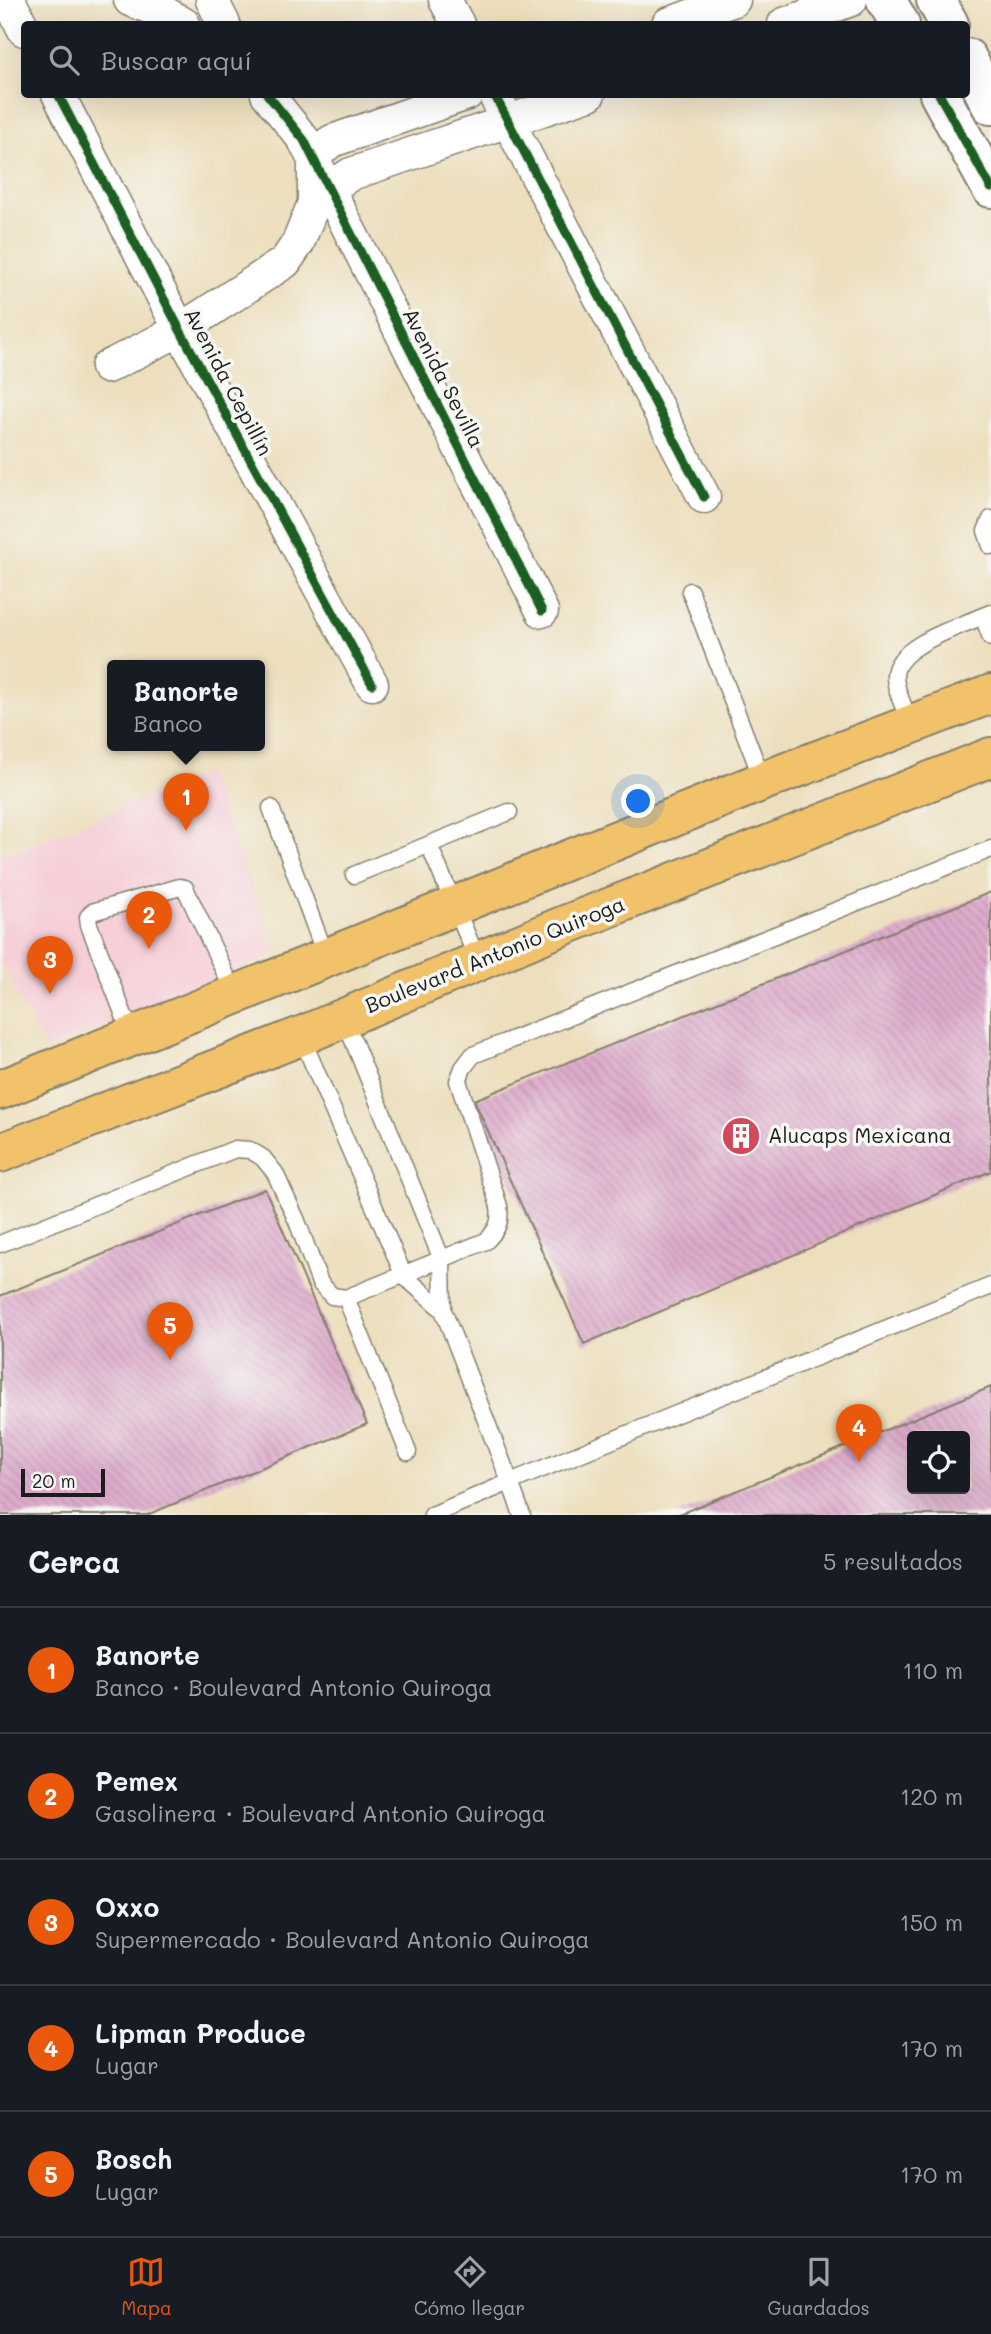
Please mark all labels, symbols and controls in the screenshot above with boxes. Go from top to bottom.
search box [21,21,970,98]
icon: search [45,41,83,79]
text: Buscar aquí [101,43,252,77]
street label: Avenida Cepillín [179,303,280,460]
street label: Avenida Sevilla [397,303,491,452]
popup [107,660,265,751]
text: Banorte [134,674,238,708]
text: Banco [134,708,202,738]
pin: 1 [163,773,209,831]
your location [621,784,655,818]
street label: Boulevard Antonio Quiroga [361,889,628,1018]
pin: 2 [126,891,172,949]
pin: 3 [27,936,73,994]
building icon: Alucaps Mexicana [720,1115,762,1157]
place label: Alucaps Mexicana [768,1121,952,1148]
pin: 5 [147,1302,193,1360]
pin: 4 [836,1404,882,1462]
map controls [907,1431,970,1494]
button: locate [907,1431,970,1494]
scale bar [21,1466,105,1498]
text: 20 m [32,1468,76,1493]
text: Cerca [28,1541,120,1581]
text: 5 resultados [823,1546,963,1576]
text: Banorte [95,1638,200,1672]
text: 1 [46,1655,56,1685]
text: 110 m [903,1655,963,1685]
text: Banco · Boulevard Antonio Quiroga [95,1672,492,1702]
text: Pemex [95,1764,178,1798]
text: 2 [45,1781,57,1811]
text: 120 m [900,1781,963,1811]
text: Gasolinera · Boulevard Antonio Quiroga [95,1798,546,1828]
text: Oxxo [95,1890,159,1924]
text: 3 [44,1907,58,1937]
text: 150 m [899,1907,963,1937]
text: Supermercado · Boulevard Antonio Quiroga [95,1924,590,1954]
text: Lipman Produce [95,2016,306,2050]
text: 4 [44,2033,58,2063]
text: 170 m [900,2033,963,2063]
text: Lugar [95,2050,159,2080]
text: Bosch [95,2142,172,2176]
text: 5 [44,2159,58,2189]
text: 170 m [900,2159,963,2189]
text: Lugar [95,2176,159,2206]
tab: Mapa [121,2253,172,2320]
tab: Cómo llegar [414,2253,525,2320]
tab: Guardados [768,2253,870,2320]

